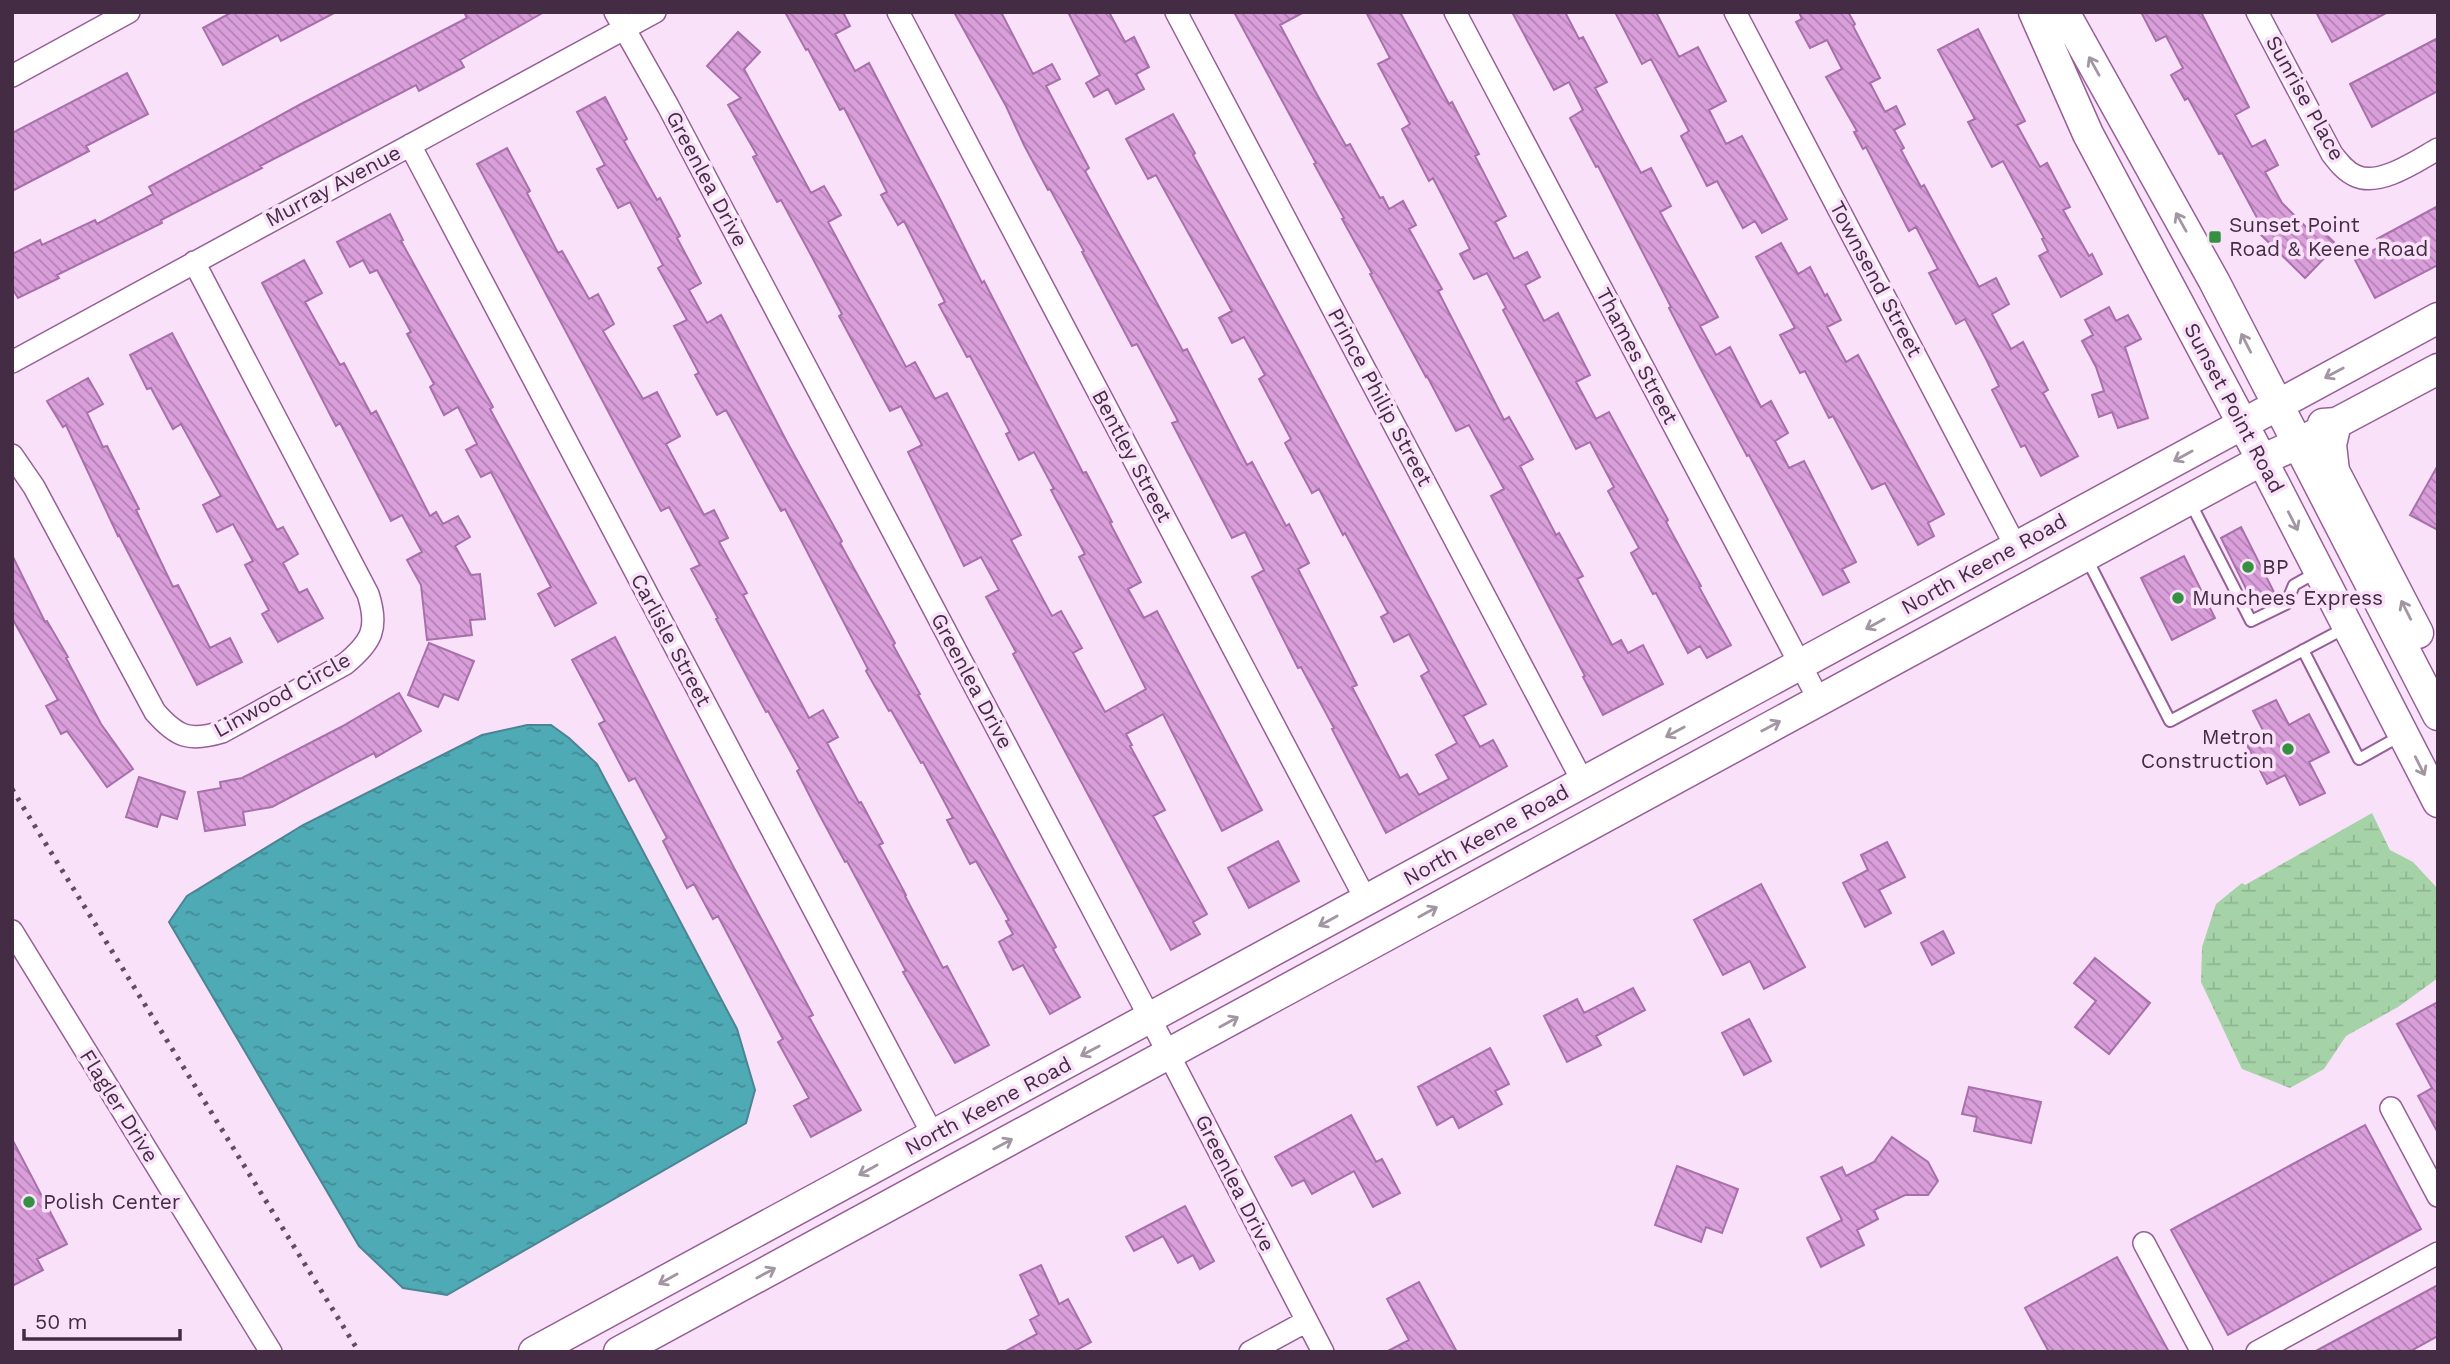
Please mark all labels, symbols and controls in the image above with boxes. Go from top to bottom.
street label: Sunrise Place [2261,31,2350,165]
one-way arrow [2087,56,2100,77]
street label: Greenlea Drive [661,107,754,251]
street label: Murray Avenue [261,139,405,232]
street label: Townsend Street [1825,197,1928,361]
one-way arrow [2174,212,2188,232]
place label: Sunset Point Road & Keene Road [2229,212,2428,261]
marker: Sunset Point Road & Keene Road [2207,229,2223,245]
street label: Thames Street [1591,283,1684,428]
street label: Prince Philip Street [1323,304,1438,490]
street label: Sunset Point Road [2179,318,2290,497]
one-way arrow [2238,333,2252,354]
one-way arrow [2324,367,2345,380]
street label: Bentley Street [1087,385,1178,526]
one-way arrow [2173,450,2193,464]
street label: North Keene Road [1897,508,2071,619]
one-way arrow [2286,510,2300,531]
place label: BP [2262,554,2289,579]
marker: BP [2240,559,2256,575]
street label: Carlisle Street [626,569,717,711]
place label: Munchees Express [2192,585,2383,610]
marker: Munchees Express [2170,590,2186,606]
one-way arrow [2399,600,2413,621]
street label: Greenlea Drive [926,609,1019,753]
one-way arrow [1865,618,1886,631]
street label: Linwood Circle [209,647,354,742]
one-way arrow [1761,718,1781,732]
place label: Metron Construction [2141,724,2274,773]
one-way arrow [1666,726,1686,740]
marker: Metron Construction [2280,741,2296,757]
one-way arrow [2413,756,2427,776]
street label: North Keene Road [1399,779,1573,890]
one-way arrow [1418,905,1438,919]
one-way arrow [1318,915,1339,928]
one-way arrow [1218,1015,1239,1028]
one-way arrow [1080,1044,1101,1058]
street label: Flagler Drive [75,1045,164,1167]
street label: North Keene Road [900,1051,1075,1160]
street label: Greenlea Drive [1190,1110,1281,1255]
one-way arrow [992,1137,1013,1150]
one-way arrow [858,1164,879,1178]
place label: Polish Center [43,1189,181,1214]
marker: Polish Center [21,1194,37,1210]
one-way arrow [755,1265,775,1279]
one-way arrow [658,1273,679,1286]
scale bar [24,1298,180,1342]
text: 50 m [35,1309,87,1334]

